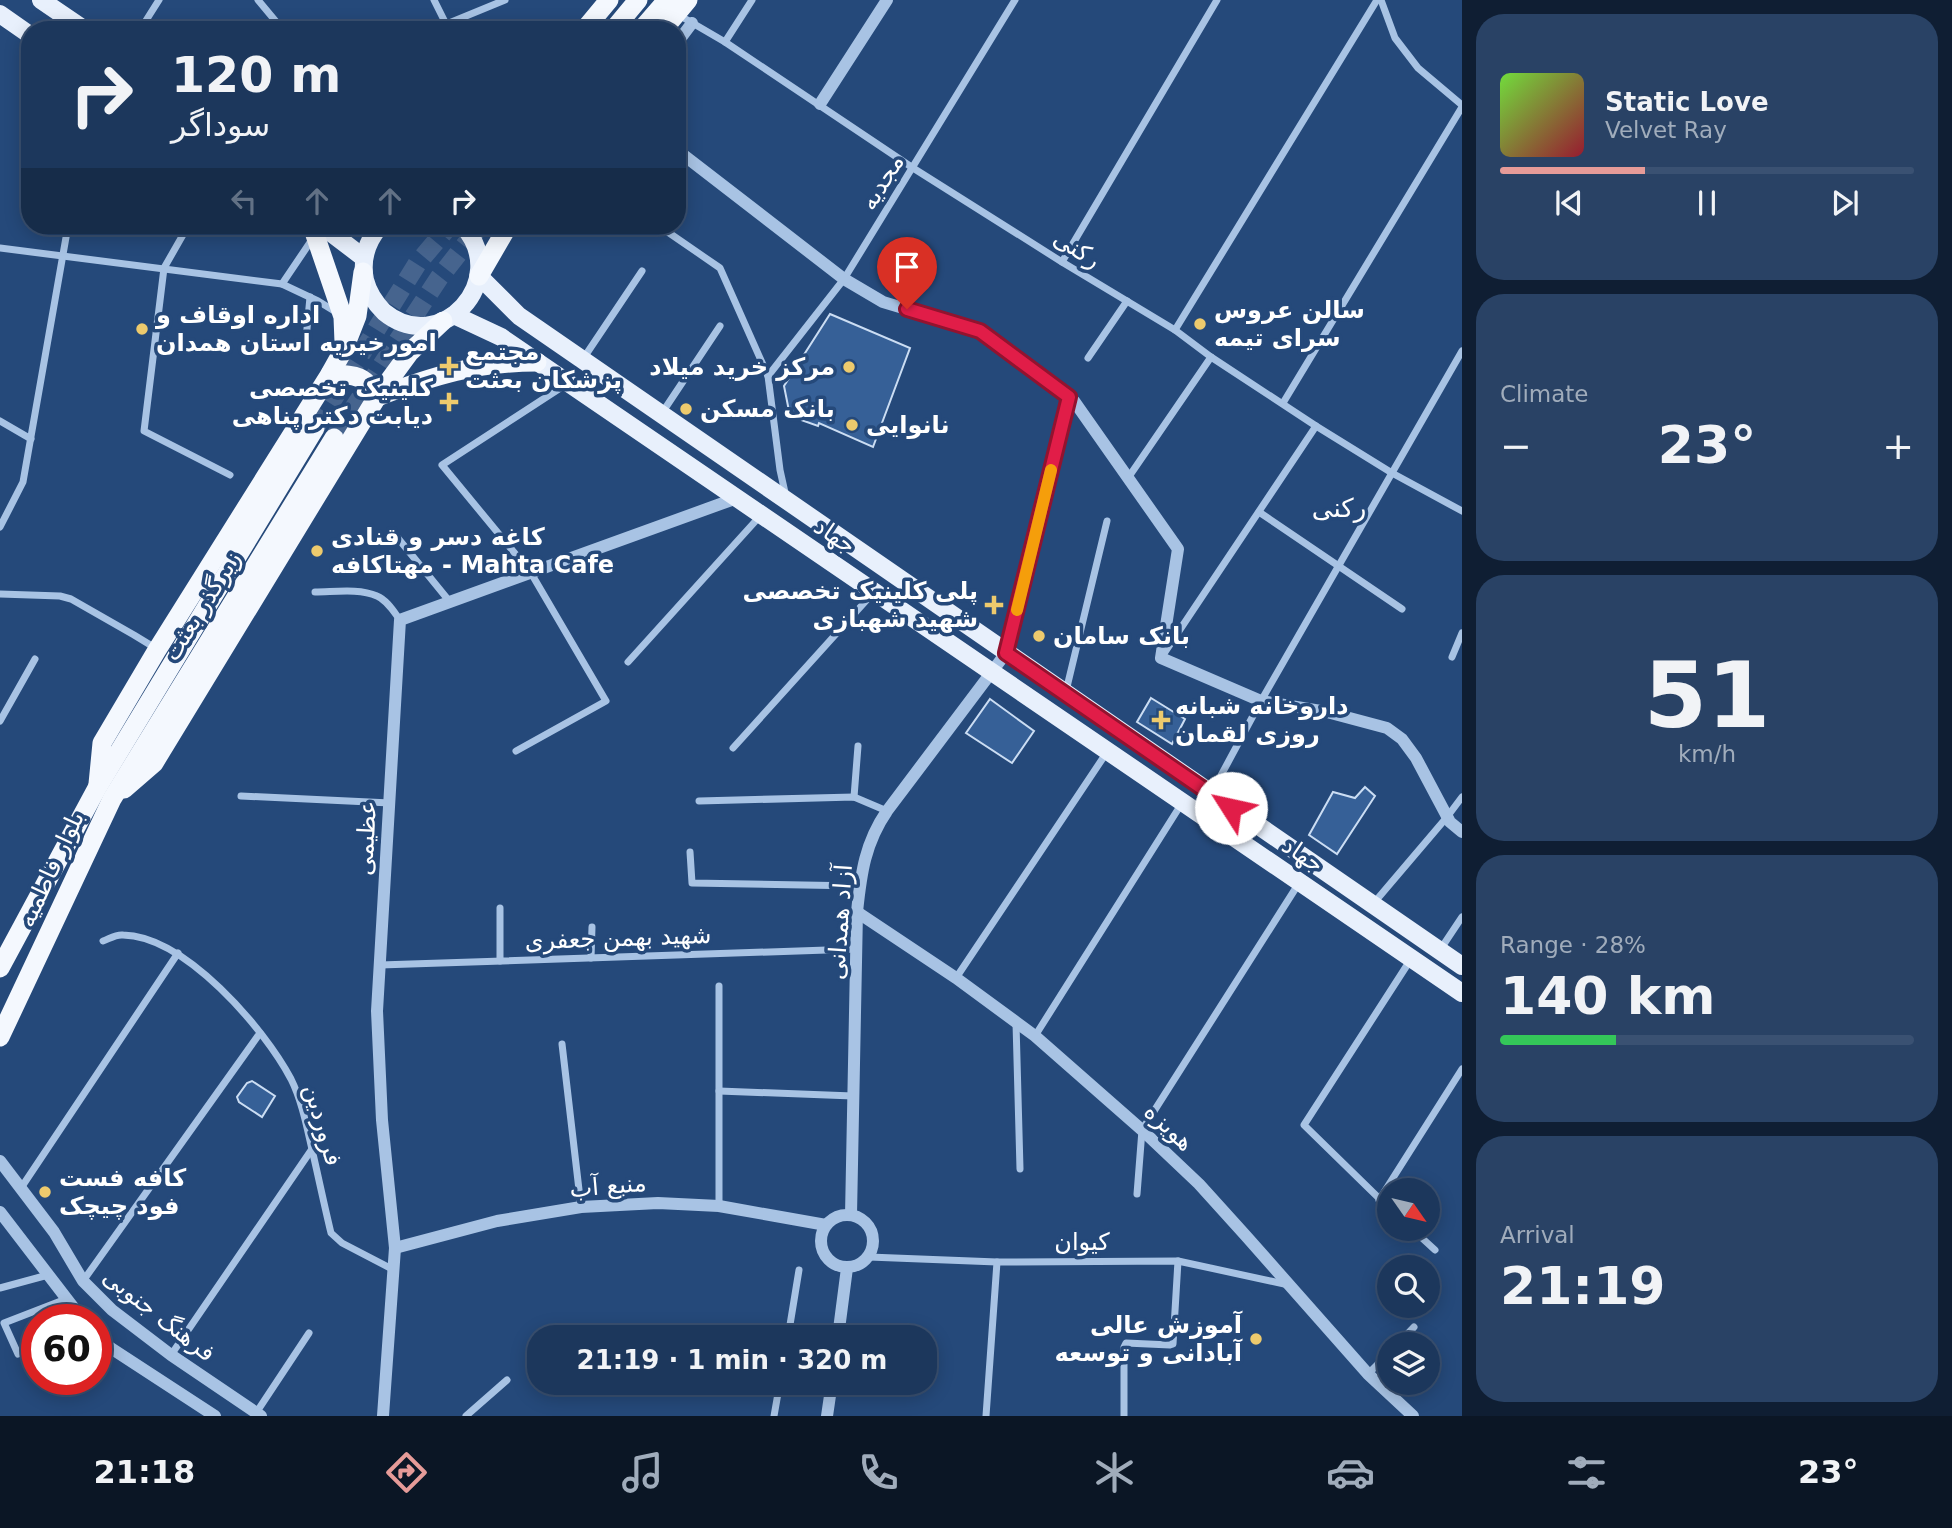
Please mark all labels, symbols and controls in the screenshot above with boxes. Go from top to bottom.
text: 120 m [171,47,341,104]
icon: right [56,49,147,140]
text: Static Love [1605,87,1769,117]
text: سوداگر [171,106,270,144]
text: Velvet Ray [1605,117,1727,143]
street label: مجدیه [854,149,910,215]
icon: left [225,182,263,220]
icon: ahead [298,182,336,220]
icon: ahead [371,182,409,220]
icon: right [444,182,482,220]
icon: previous [1550,184,1588,222]
icon: pause [1688,184,1726,222]
icon: next [1826,184,1864,222]
street label: رکنی [1048,224,1106,274]
pin [877,237,937,309]
icon: arrive [888,248,926,286]
place label: سالن عروس سرای تیمه [1214,296,1365,352]
place label: اداره اوقاف و امورخیریه استان همدان [155,301,437,357]
marker: سالن عروس سرای تیمه [1192,316,1208,332]
marker: اداره اوقاف و امورخیریه استان همدان [134,321,150,337]
place label: مجتمع پزشکان بعثت [465,338,622,394]
place label: مرکز خرید میلاد [649,353,835,381]
marker: مجتمع پزشکان بعثت [439,356,459,376]
marker: مرکز خرید میلاد [841,359,857,375]
place label: کلینیک تخصصی دیابت دکتر پناهی [232,374,433,430]
text: Climate [1500,381,1589,407]
marker: کلینیک تخصصی دیابت دکتر پناهی [439,392,459,412]
place label: بانک مسکن [700,395,835,423]
marker: بانک مسکن [678,401,694,417]
place label: نانوایی [866,411,950,439]
text: 23° [1658,415,1756,475]
marker: نانوایی [844,417,860,433]
text: − [1500,424,1532,468]
text: + [1882,424,1914,468]
district label: رکنی [1312,493,1366,523]
street label: جهاد [809,512,861,560]
place label: کاغه دسر و قنادی مهتاکافه - Mahta Cafe [331,523,614,579]
marker: کاغه دسر و قنادی مهتاکافه - Mahta Cafe [309,543,325,559]
street label: زیرگذر بعثت [157,546,247,666]
place label: پلی کلینیک تخصصی شهید شهبازی [743,577,978,633]
marker: پلی کلینیک تخصصی شهید شهبازی [984,595,1004,615]
place label: بانک سامان [1053,622,1190,650]
marker: بانک سامان [1031,628,1047,644]
text: 51 [1644,643,1770,748]
place label: داروخانه شبانه روزی لقمان [1175,692,1348,748]
marker: داروخانه شبانه روزی لقمان [1153,712,1169,728]
text: km/h [1678,741,1736,767]
position arrow [1194,771,1268,845]
street label: عظیمی [350,800,382,876]
street label: بلوار فاطمیه [12,807,90,931]
street label: جهاد [1277,831,1329,879]
street label: آزاد همدانی [821,862,858,981]
street label: شهید بهمن جعفری [524,921,712,955]
text: Range · 28% [1500,932,1646,958]
text: 140 km [1500,966,1715,1026]
street label: فروردین [298,1081,348,1169]
street label: هویزه [1138,1097,1200,1157]
place label: کافه فست فود چیچک [59,1164,186,1220]
street label: منبع آب [568,1168,648,1203]
north arrow [1377,1178,1440,1241]
map controls [1377,1178,1440,1395]
marker: کافه فست فود چیچک [37,1184,53,1200]
text: Arrival [1500,1222,1575,1248]
street label: کیوان [1054,1228,1110,1256]
button: search [1377,1255,1440,1318]
text: 21:19 [1500,1256,1666,1316]
street label: فرهنگ جنوبی [97,1262,221,1368]
speed limit sign: 60 [21,1304,112,1395]
place label: آموزش عالی آبادانی و توسعه [1055,1310,1243,1367]
marker: آموزش عالی آبادانی و توسعه [1248,1331,1264,1347]
button: layers [1377,1332,1440,1395]
text: 21:19 · 1 min · 320 m [577,1345,887,1375]
icon: directions [382,1448,431,1497]
icon: music [618,1448,667,1497]
icon: phone [854,1448,903,1497]
icon: climate [1090,1448,1139,1497]
icon: car [1326,1448,1375,1497]
icon: filters [1562,1448,1611,1497]
text: 21:18 [93,1453,195,1491]
text: 23° [1798,1453,1858,1491]

